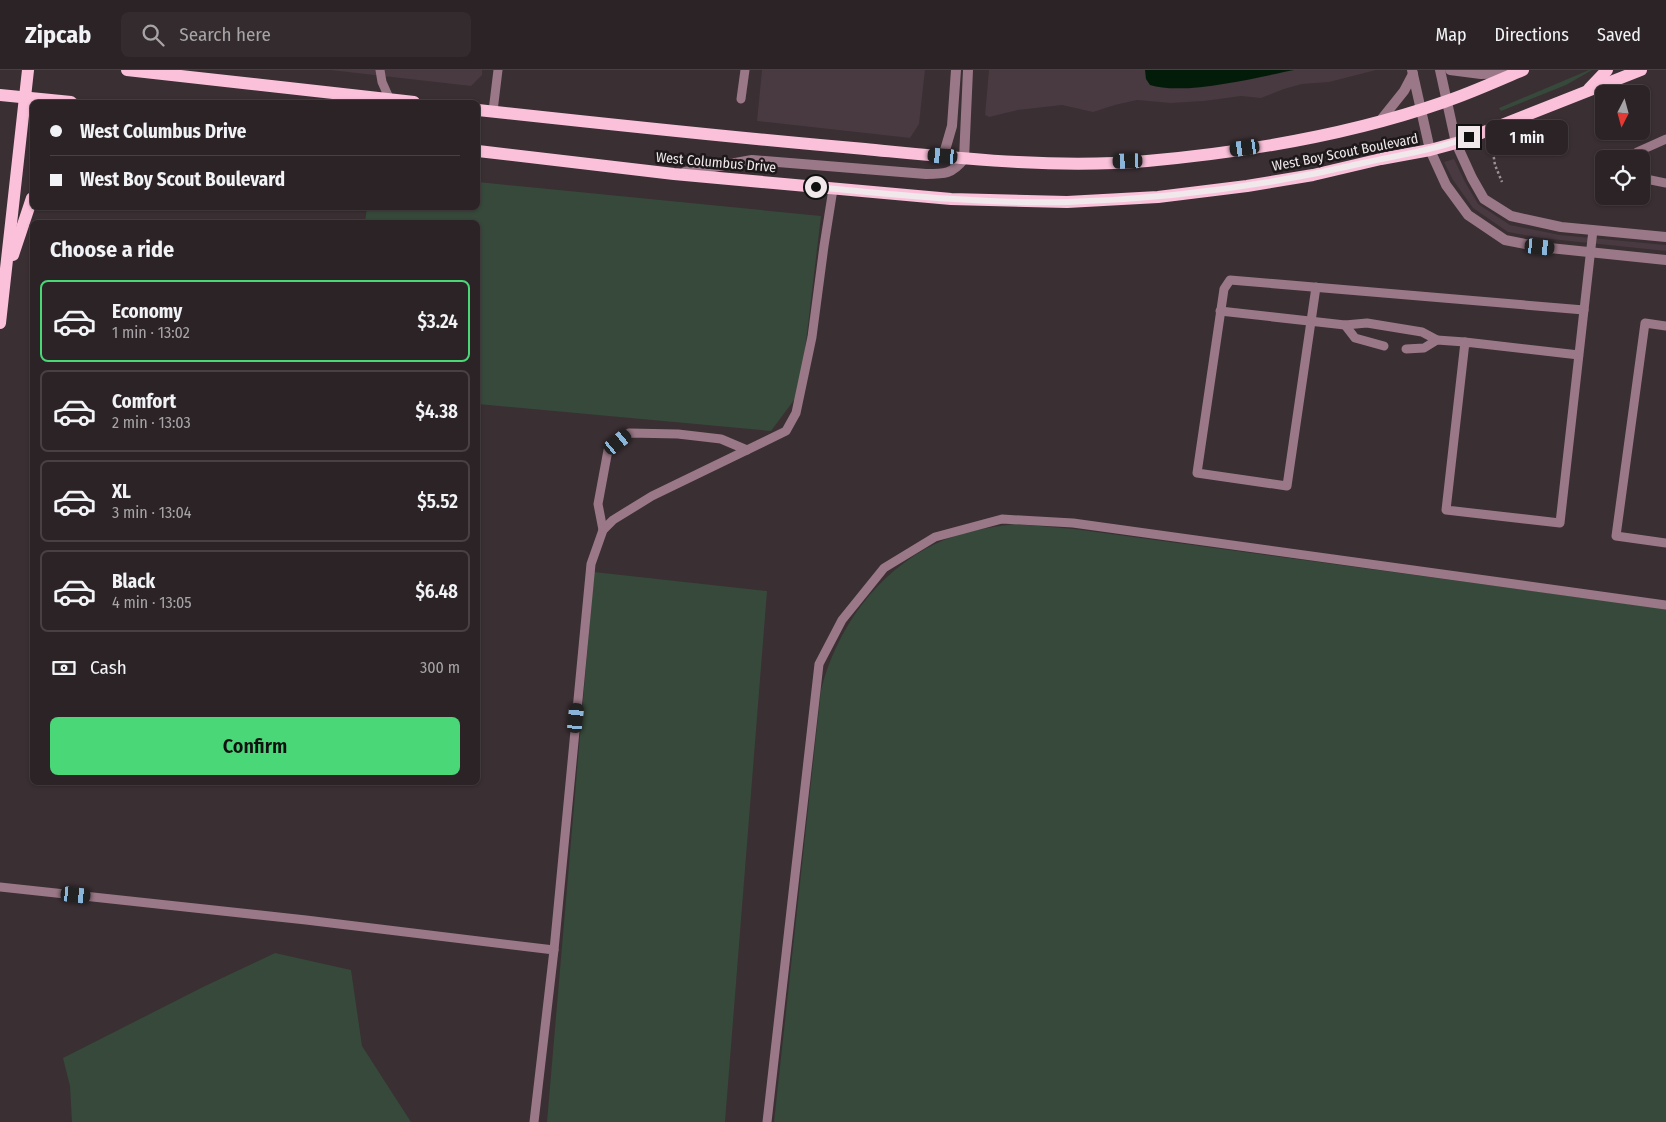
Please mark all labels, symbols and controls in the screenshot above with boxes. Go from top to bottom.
search box [121,12,471,57]
text: Zipcab [25,21,91,49]
icon: search [139,21,167,49]
text: Search here [179,23,271,46]
text: Map [1435,24,1467,46]
text: Directions [1495,24,1569,46]
text: Saved [1597,24,1641,46]
north arrow [1595,85,1650,140]
map controls [1595,85,1650,205]
text: West Columbus Drive [80,120,246,143]
callout: 1 min [1486,120,1569,154]
route end [1458,126,1480,148]
text: 1 min [1510,128,1544,147]
street label: West Boy Scout Boulevard [1271,130,1420,175]
car [1229,138,1260,158]
car [927,147,958,165]
street label: West Columbus Drive [655,149,777,176]
button: locate [1595,150,1650,205]
car [1112,153,1143,169]
text: West Boy Scout Boulevard [80,168,285,191]
route start [805,176,827,198]
text: Choose a ride [50,236,174,263]
car [1524,238,1555,256]
icon: car [52,299,97,344]
text: Economy [112,300,182,323]
text: $3.24 [417,310,458,333]
text: 1 min · 13:02 [112,323,190,342]
icon: car [52,389,97,434]
text: Comfort [112,390,176,413]
text: $4.38 [416,400,458,423]
text: 2 min · 13:03 [112,413,191,432]
car [601,427,634,457]
icon: car [52,479,97,524]
text: XL [112,480,131,503]
text: $5.52 [417,490,458,513]
text: 3 min · 13:04 [112,503,192,522]
icon: car [52,569,97,614]
text: Black [112,570,155,593]
text: $6.48 [415,580,458,603]
text: 4 min · 13:05 [112,593,192,612]
icon: cash [50,654,78,682]
text: Cash [90,656,127,679]
text: 300 m [420,658,460,677]
car [566,702,585,734]
button: Confirm [50,717,460,775]
car [60,886,91,904]

